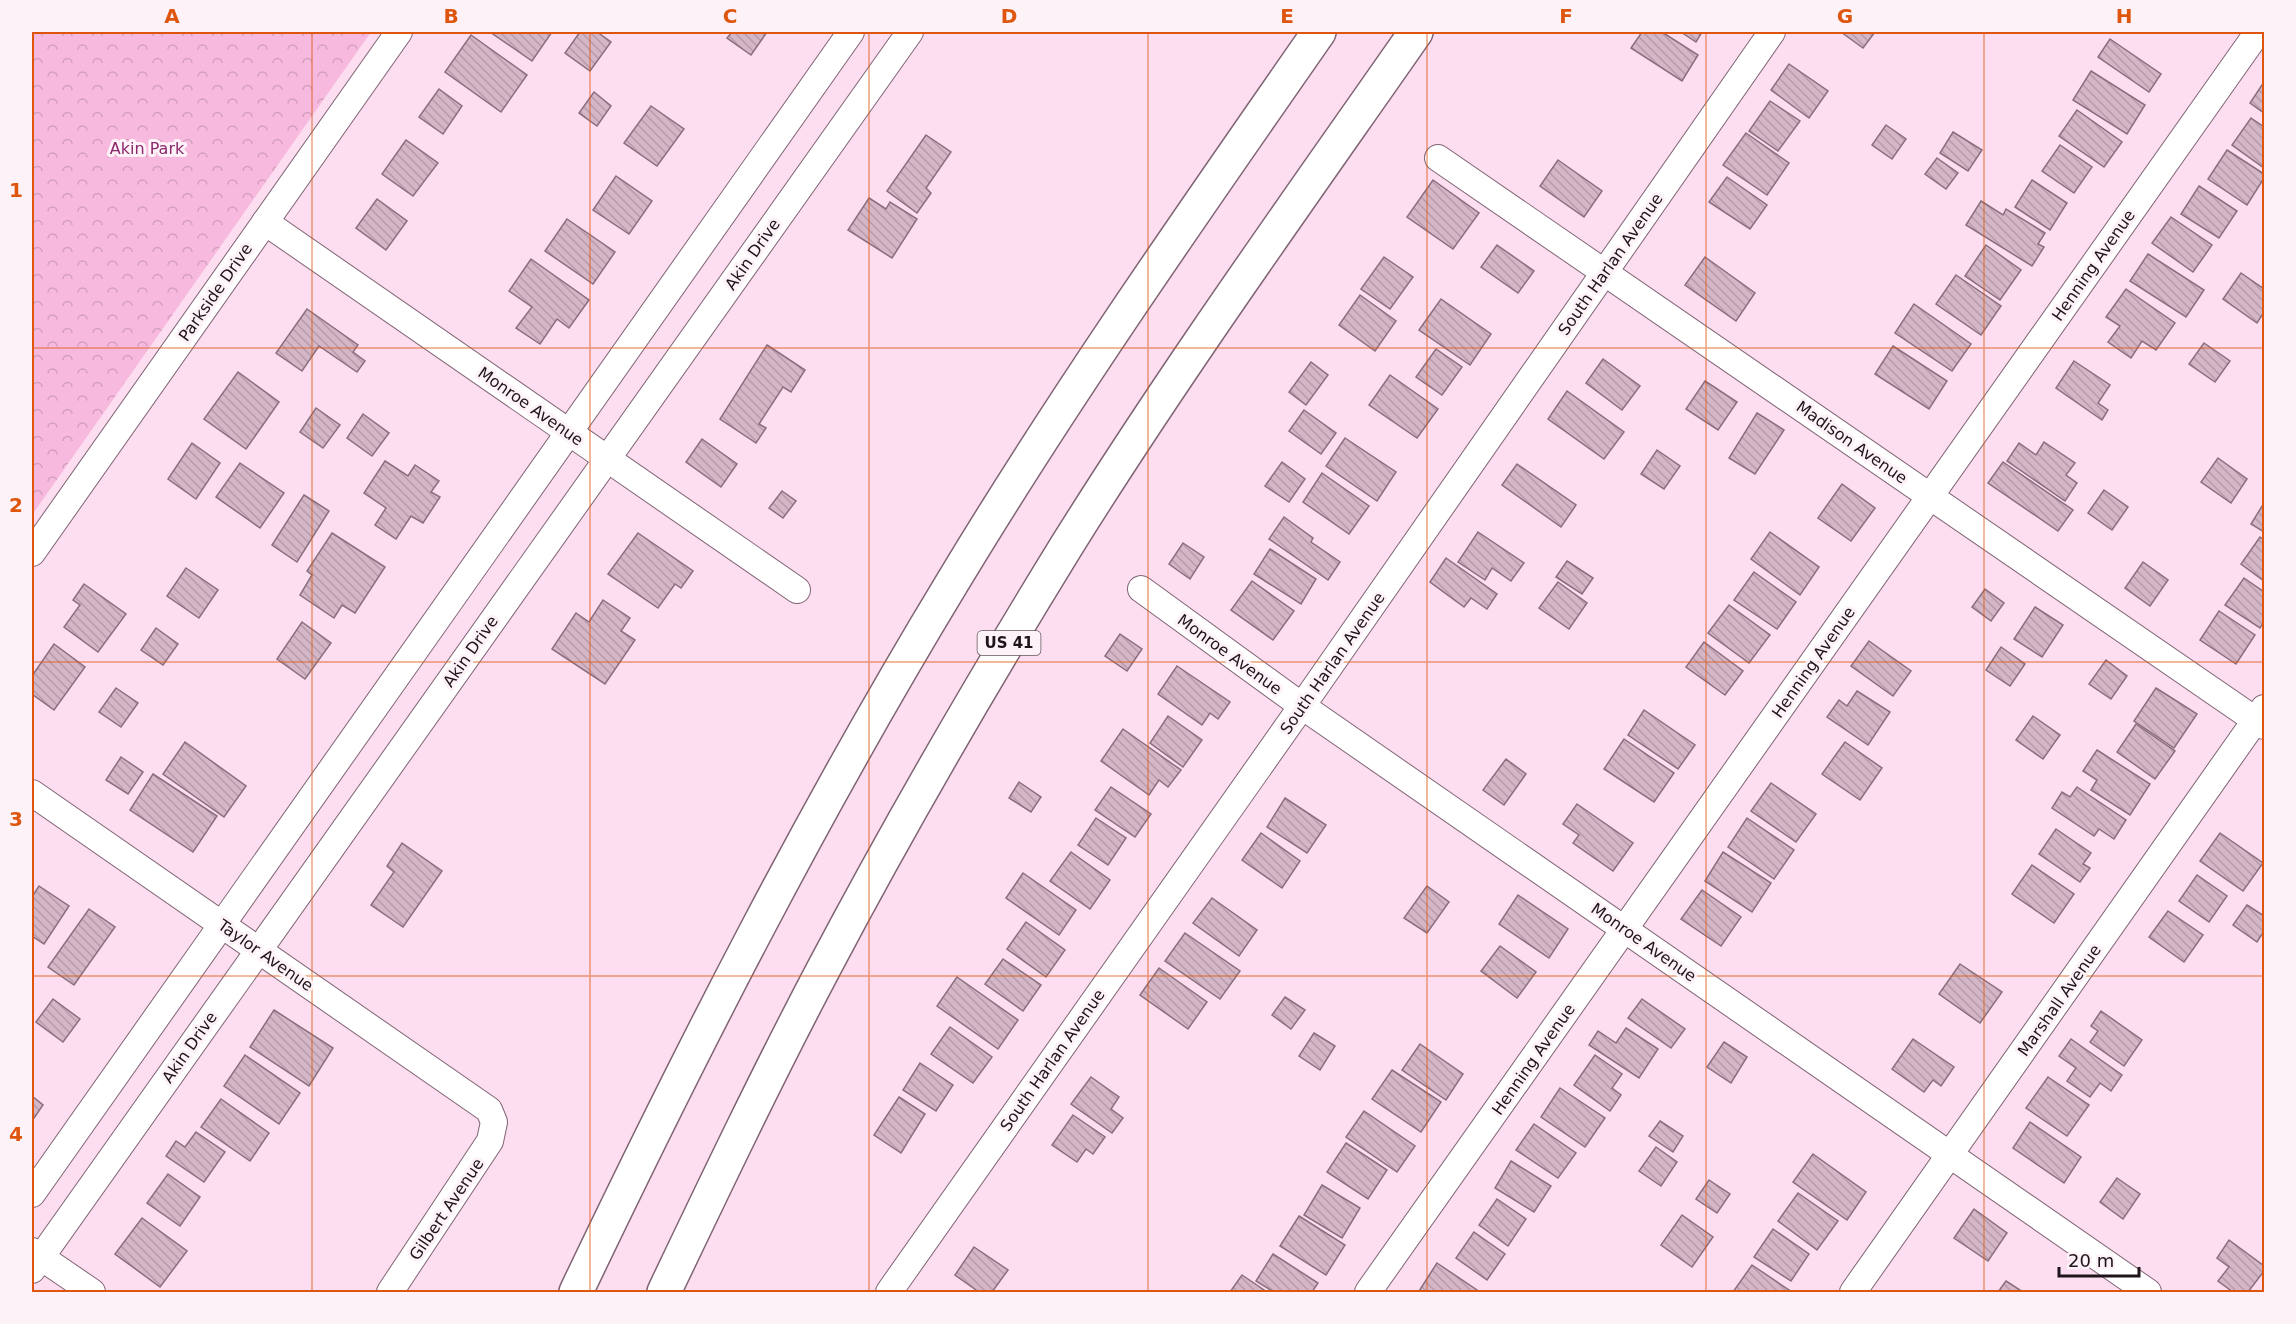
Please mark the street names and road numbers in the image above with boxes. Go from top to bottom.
street label: South Harlan Avenue [1554,190,1667,339]
street label: Henning Avenue [2048,206,2139,325]
street label: Akin Drive [721,215,784,294]
street label: Parkside Drive [175,240,256,345]
street label: Monroe Avenue [474,363,587,450]
street label: Madison Avenue [1793,397,1911,488]
street label: South Harlan Avenue [1276,589,1389,738]
street label: Henning Avenue [1768,603,1859,722]
street label: Monroe Avenue [1174,610,1285,699]
street label: Akin Drive [439,612,502,691]
road number: US 41 [978,631,1040,655]
street label: Monroe Avenue [1587,899,1700,986]
street label: Taylor Avenue [214,915,317,995]
street label: Marshall Avenue [2014,941,2105,1060]
street label: South Harlan Avenue [996,986,1109,1135]
street label: Henning Avenue [1488,1000,1579,1119]
street label: Akin Drive [158,1008,221,1087]
street label: Gilbert Avenue [405,1155,487,1264]

